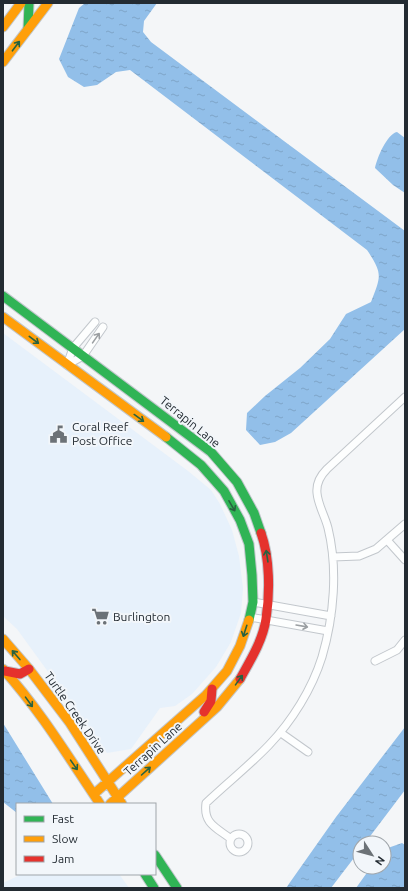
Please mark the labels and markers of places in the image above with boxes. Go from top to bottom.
place label: Coral Reef Post Office [72,420,132,447]
public building icon: Coral Reef Post Office [49,424,69,444]
supermarket icon: Burlington [90,607,110,627]
place label: Burlington [113,610,170,623]

